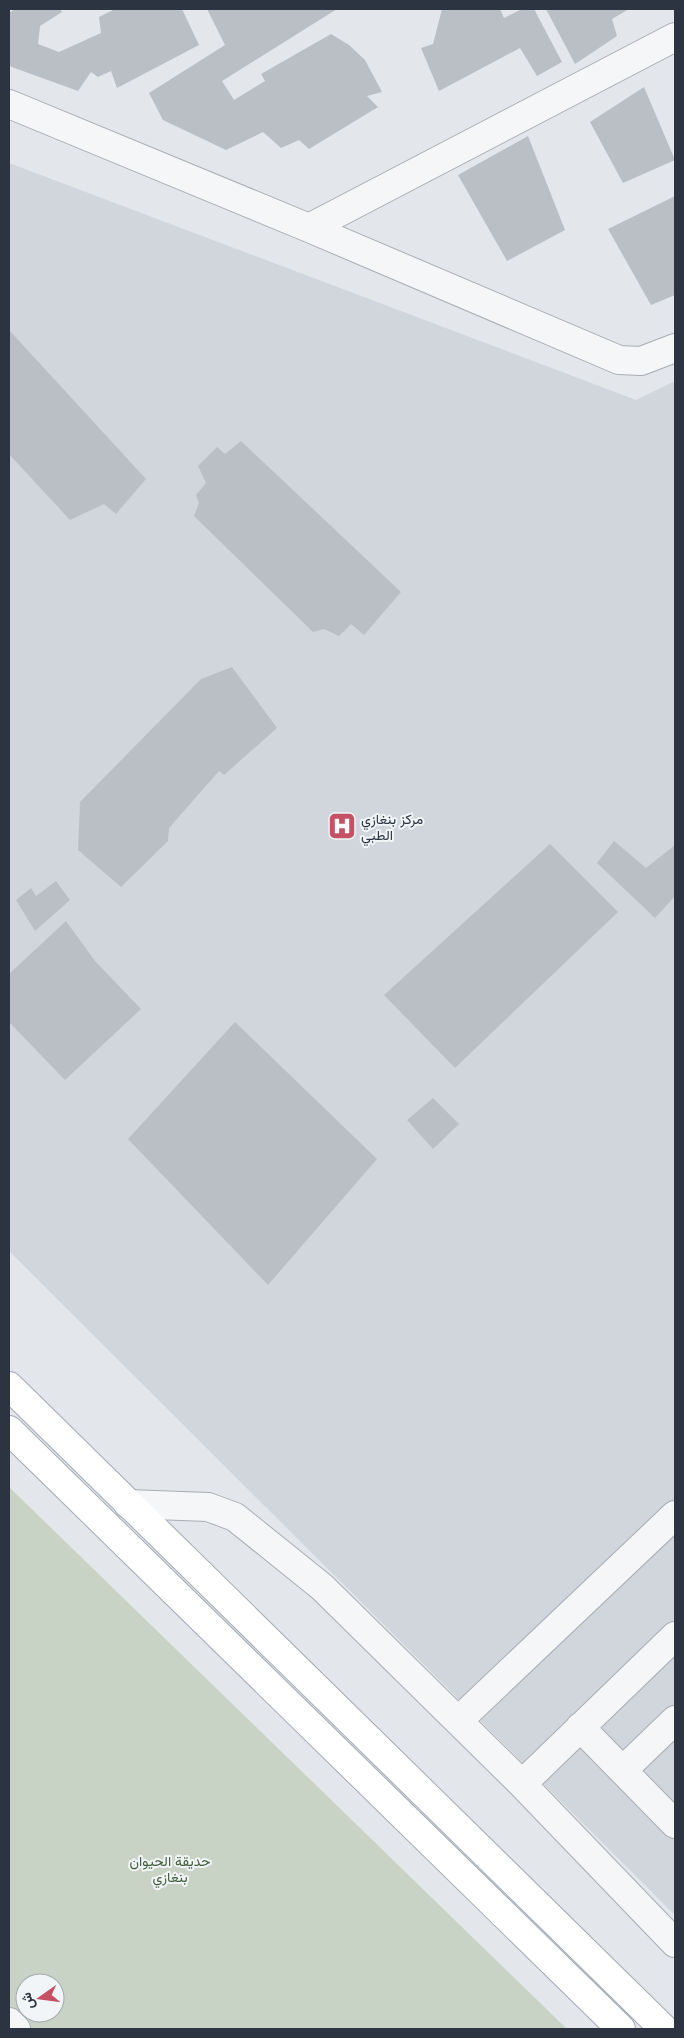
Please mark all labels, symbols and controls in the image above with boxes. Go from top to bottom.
place label: مركز بنغازي الطبي [361,810,423,847]
hospital icon: مركز بنغازي الطبي [327,811,357,841]
park label: حديقة الحيوان بنغازي [130,1852,210,1889]
north arrow [15,1973,65,2023]
text: ش [17,1991,38,2011]

